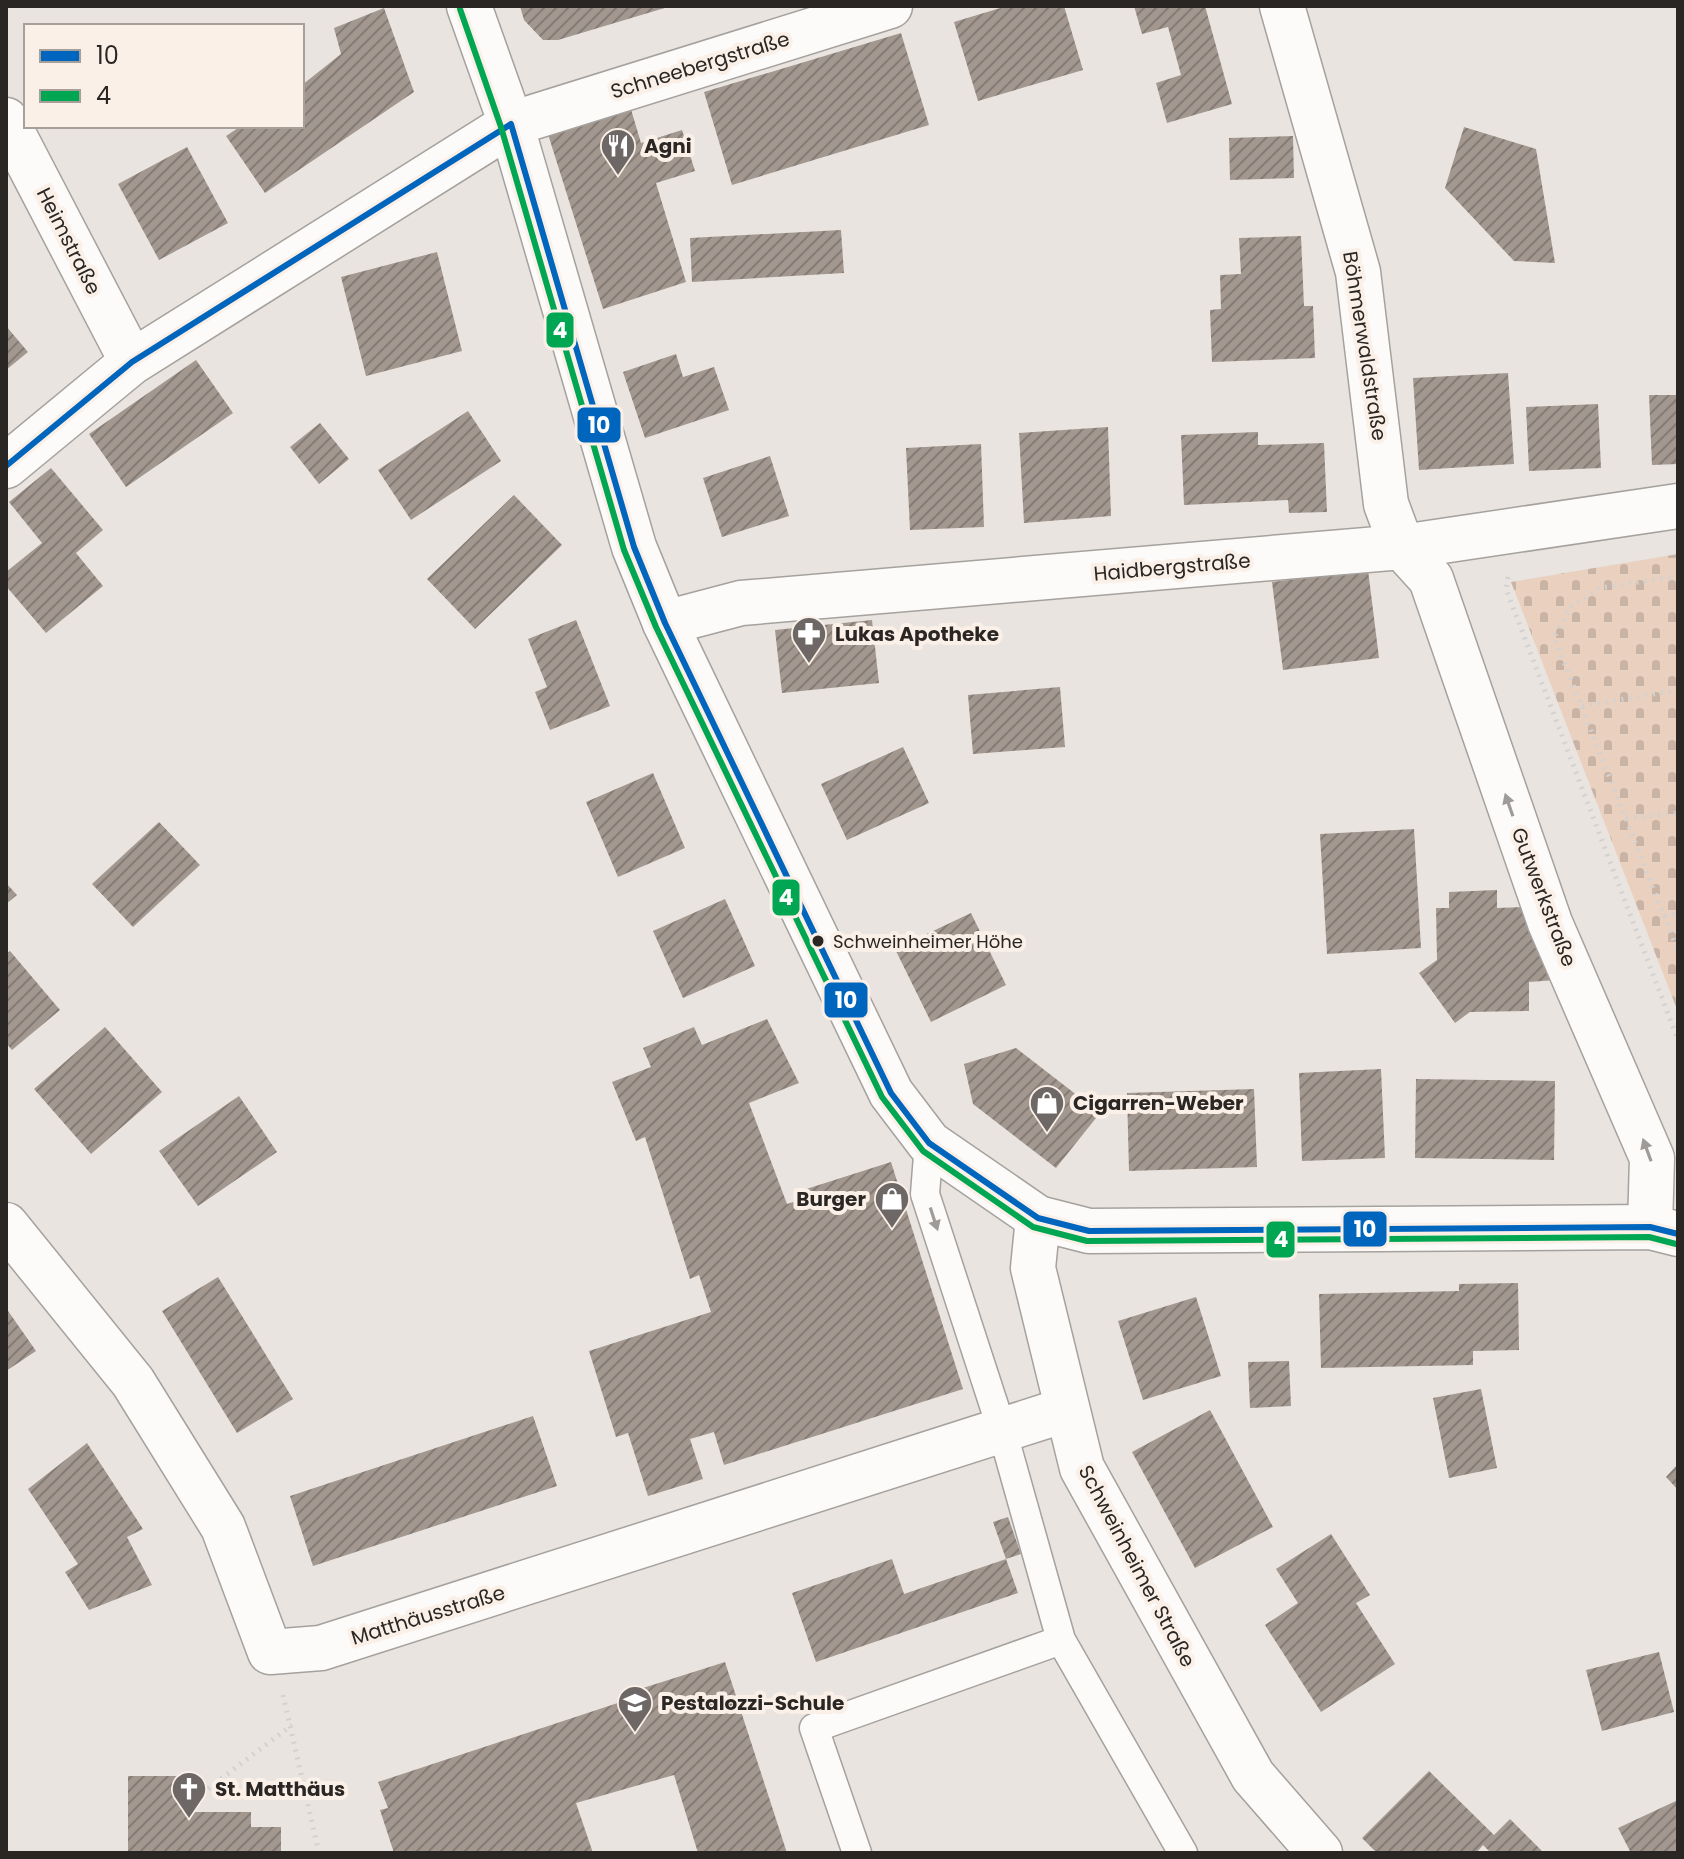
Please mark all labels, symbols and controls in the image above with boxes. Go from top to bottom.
legend [24,24,304,128]
street label: Schneebergstraße [607,24,793,106]
text: 10 [96,39,119,72]
text: 4 [96,79,111,112]
restaurant icon: Agni [599,127,637,177]
place label: Agni [644,132,692,160]
street label: Heimstraße [30,183,108,299]
street label: Böhmerwaldstraße [1336,249,1394,443]
line badge: 4 [545,311,575,349]
text: 4 [553,315,568,346]
line badge: 10 [576,406,622,444]
text: 10 [588,410,610,441]
street label: Haidbergstraße [1092,546,1252,588]
pharmacy icon: Lukas Apotheke [790,615,828,665]
place label: Lukas Apotheke [835,620,999,648]
one-way arrow [1502,793,1515,817]
street label: Gutwerkstraße [1505,823,1583,971]
line badge: 4 [771,878,801,917]
text: 4 [779,882,794,913]
place label: Schweinheimer Höhe [833,929,1023,954]
marker: Schweinheimer Höhe [810,933,826,949]
line badge: 10 [823,981,869,1019]
text: 10 [835,985,857,1016]
shop icon: Cigarren-Weber [1028,1084,1066,1134]
place label: Cigarren-Weber [1073,1089,1244,1117]
one-way arrow [1641,1138,1653,1162]
shop icon: Burger [873,1180,911,1230]
place label: Burger [796,1185,866,1213]
one-way arrow [928,1208,940,1232]
line badge: 10 [1342,1210,1388,1248]
text: 10 [1354,1214,1376,1245]
line badge: 4 [1265,1220,1296,1259]
text: 4 [1274,1224,1289,1255]
street label: Schweinheimer Straße [1072,1460,1202,1672]
street label: Matthäusstraße [348,1578,508,1652]
school or university icon: Pestalozzi-Schule [616,1684,654,1734]
place label: Pestalozzi-Schule [661,1689,844,1717]
church icon: St. Matthäus [170,1770,208,1820]
place label: St. Matthäus [215,1775,345,1803]

